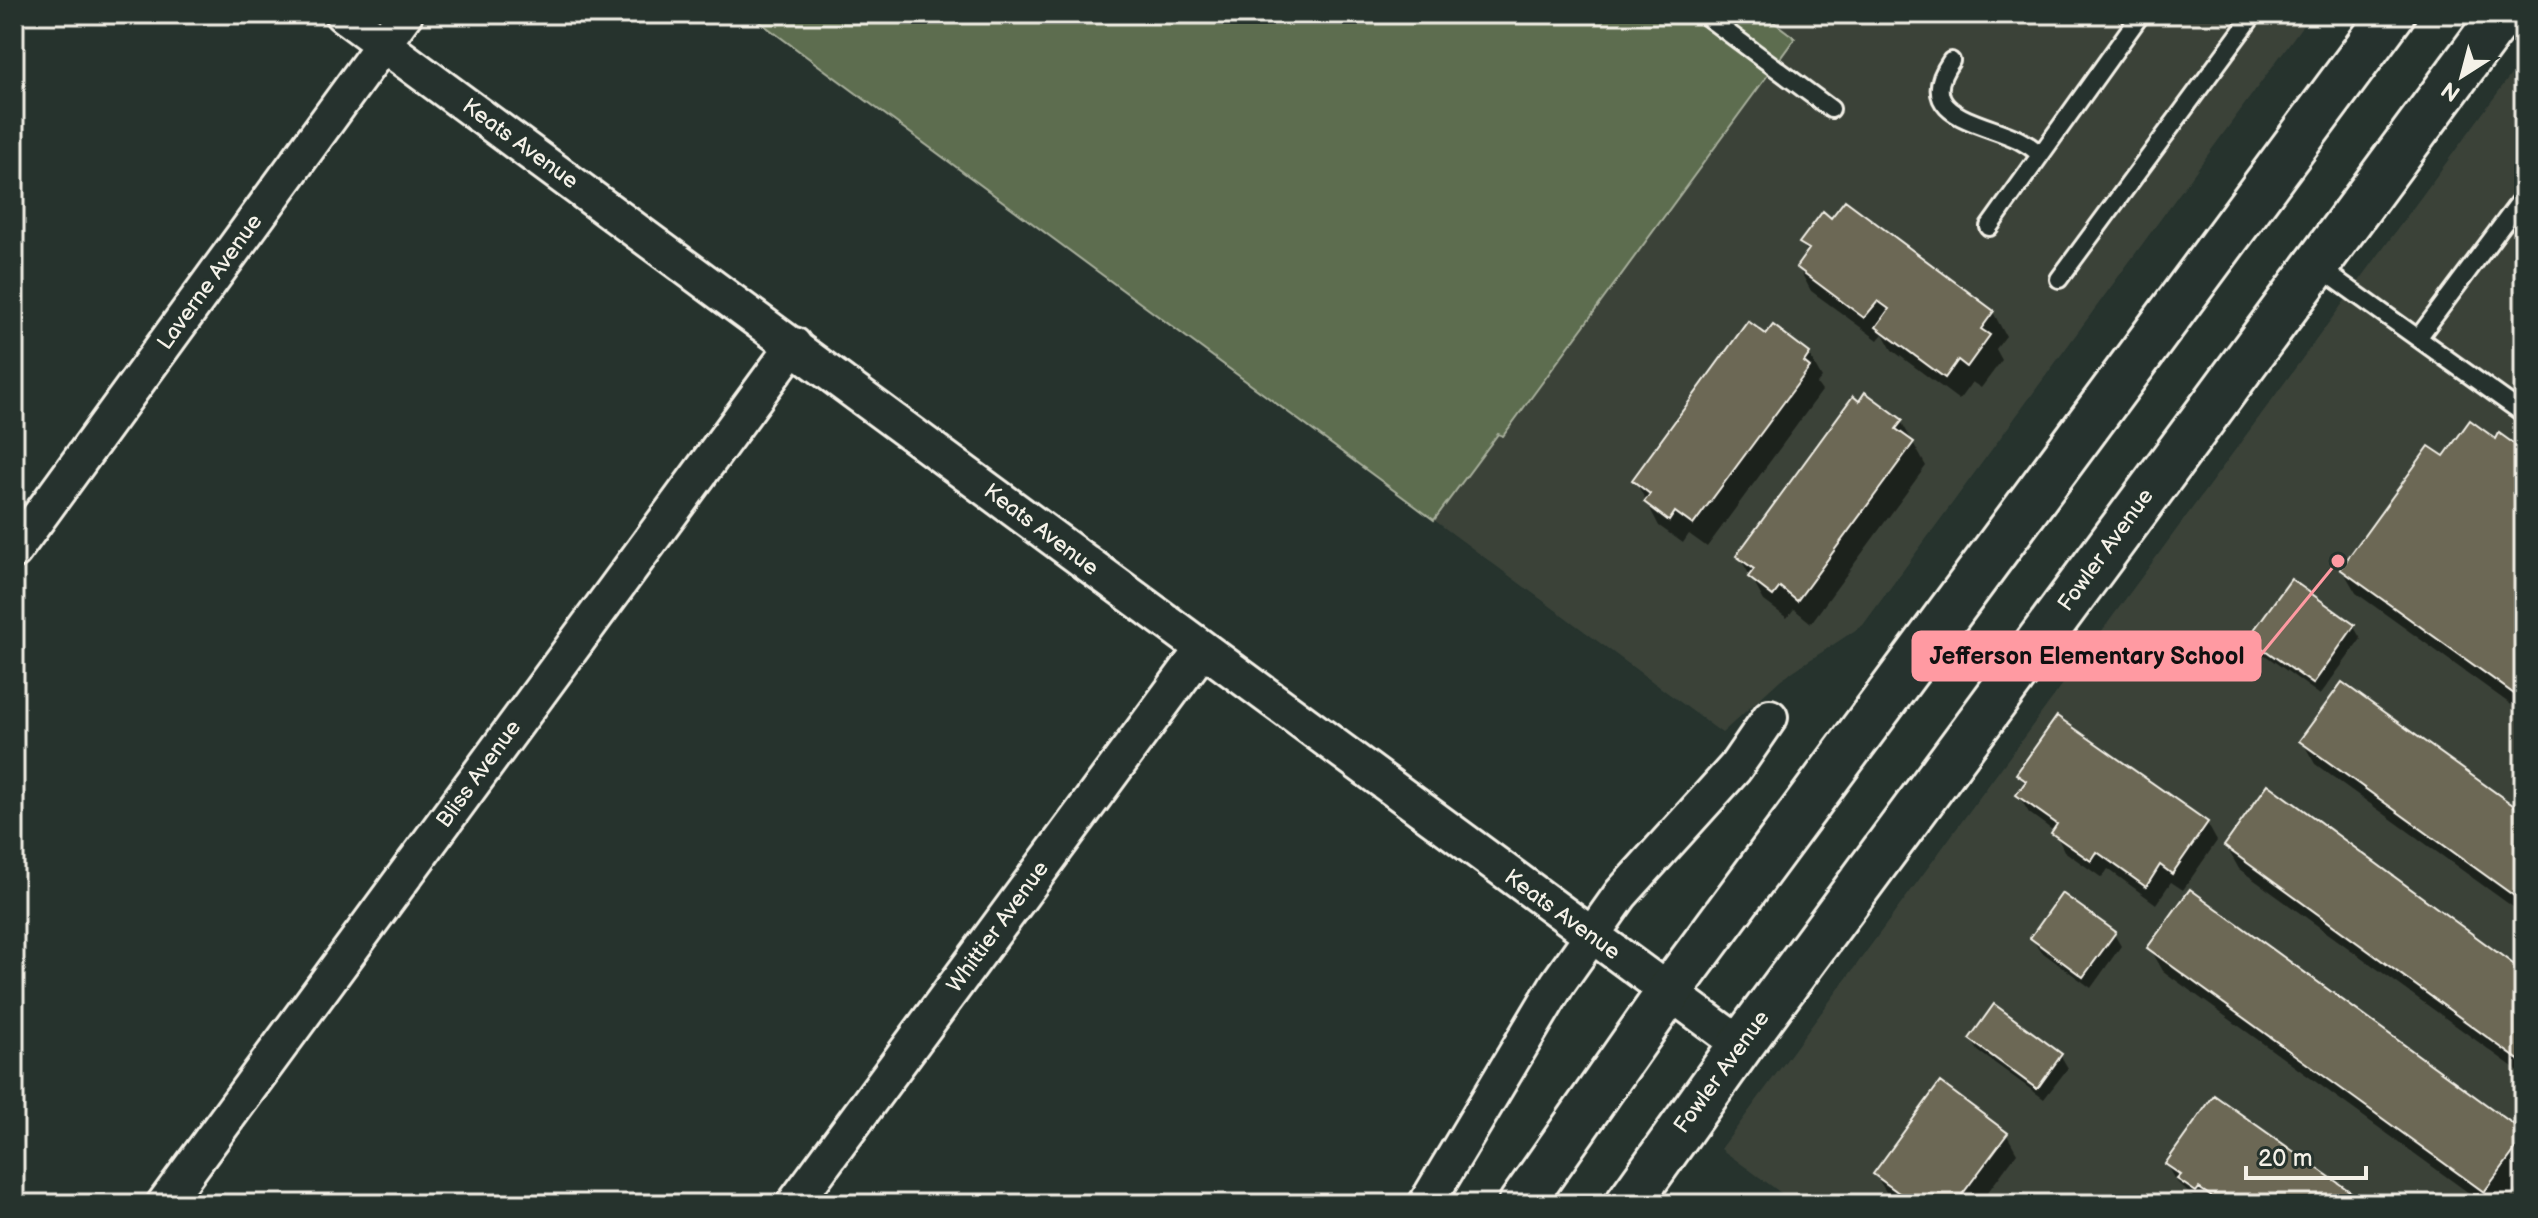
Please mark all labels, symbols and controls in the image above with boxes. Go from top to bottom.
north arrow [2422,36,2502,116]
text: N [2437,75,2466,107]
street label: Keats Avenue [457,93,583,195]
street label: Laverne Avenue [152,209,268,355]
street label: Keats Avenue [978,478,1104,582]
street label: Fowler Avenue [2052,483,2160,617]
callout: Jefferson Elementary School [1913,632,2260,680]
text: Jefferson Elementary School [1930,642,2244,671]
street label: Bliss Avenue [431,715,527,833]
street label: Whittier Avenue [941,856,1055,998]
street label: Keats Avenue [1499,864,1625,966]
street label: Fowler Avenue [1668,1005,1776,1139]
scale bar [2246,1130,2366,1180]
text: 20 m [2258,1144,2313,1173]

